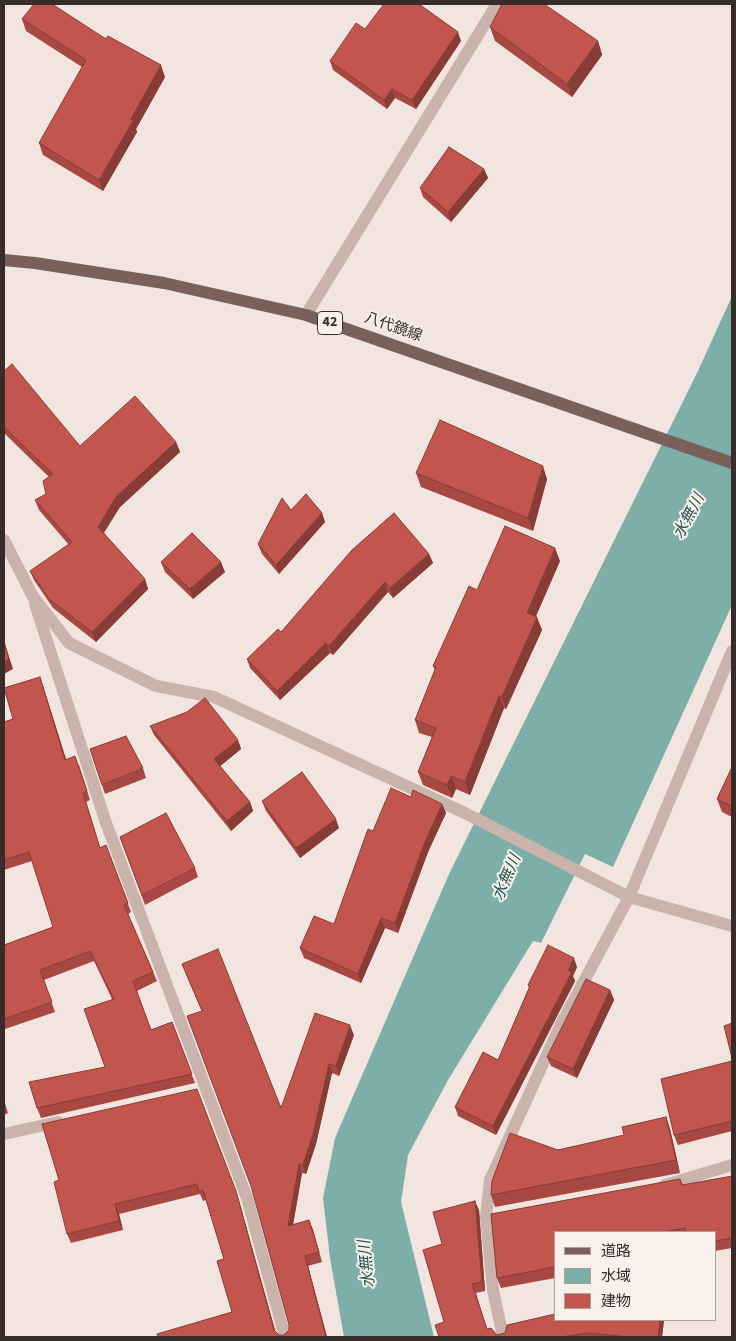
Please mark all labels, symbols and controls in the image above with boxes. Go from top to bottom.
street label: 八代鏡線 [362,310,424,346]
road number: 42 [318,312,342,334]
water label: 水無川 [670,491,710,543]
water label: 水無川 [490,852,526,904]
legend [554,1231,716,1321]
water label: 水無川 [356,1239,380,1289]
text: 道路 [601,1241,631,1262]
text: 水域 [601,1266,631,1287]
text: 建物 [601,1291,631,1312]

